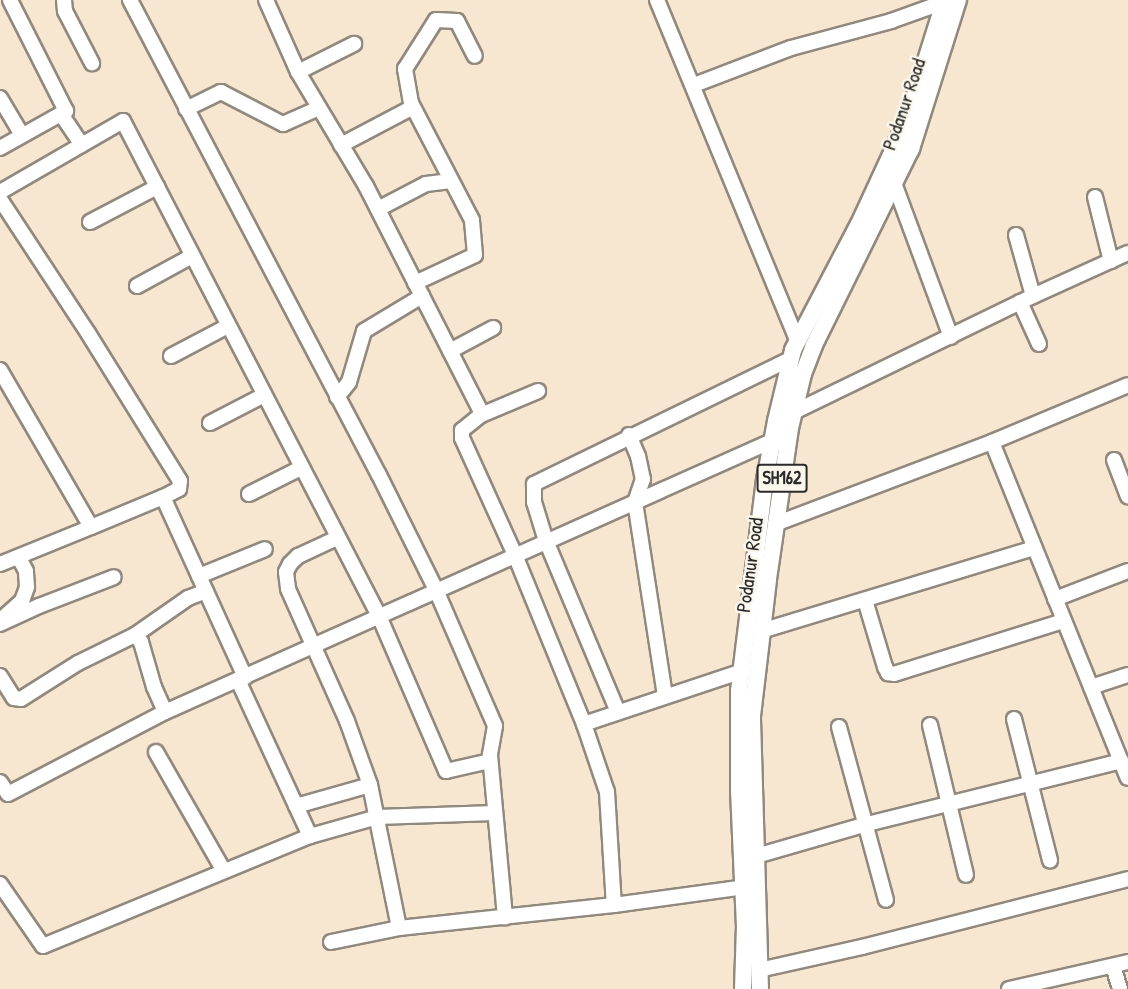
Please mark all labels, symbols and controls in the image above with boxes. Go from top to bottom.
street label: Podanur Road [876,55,930,153]
road number: SH162 [756,463,808,493]
street label: Podanur Road [730,516,768,614]

